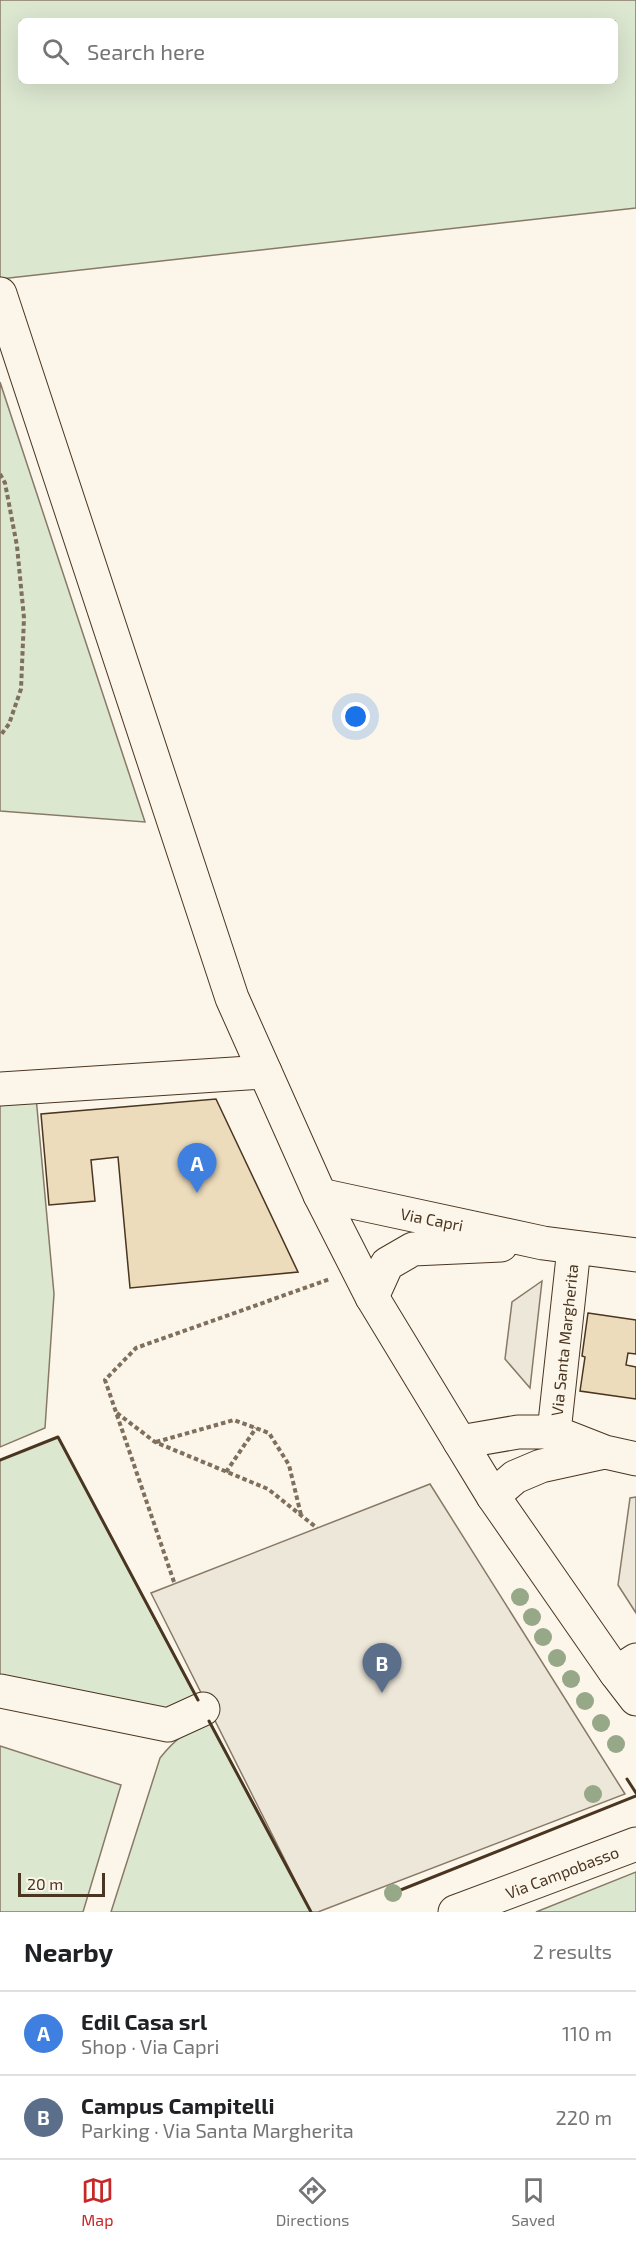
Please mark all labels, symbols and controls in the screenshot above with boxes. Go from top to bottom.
search box [18,18,618,84]
icon: search [39,35,72,68]
text: Search here [87,38,205,64]
your location [341,702,370,731]
pin: A [178,1144,216,1193]
street label: Via Capri [399,1204,465,1234]
street label: Via Santa Margherita [547,1263,581,1417]
pin: B [362,1644,401,1693]
street label: Via Campobasso [503,1842,621,1902]
scale bar [18,1870,105,1898]
text: 20 m [27,1874,63,1893]
text: Nearby [24,1936,113,1967]
text: 2 results [533,1939,612,1963]
text: Edil Casa srl [81,2008,207,2034]
text: A [37,2021,50,2045]
text: 110 m [562,2021,612,2045]
text: Shop · Via Capri [81,2034,220,2058]
text: Campus Campitelli [81,2092,275,2118]
text: B [37,2105,50,2129]
text: 220 m [555,2105,612,2129]
text: Parking · Via Santa Margherita [81,2118,354,2142]
tab: Map [81,2174,114,2229]
tab: Directions [276,2174,349,2229]
tab: Saved [511,2174,555,2229]

